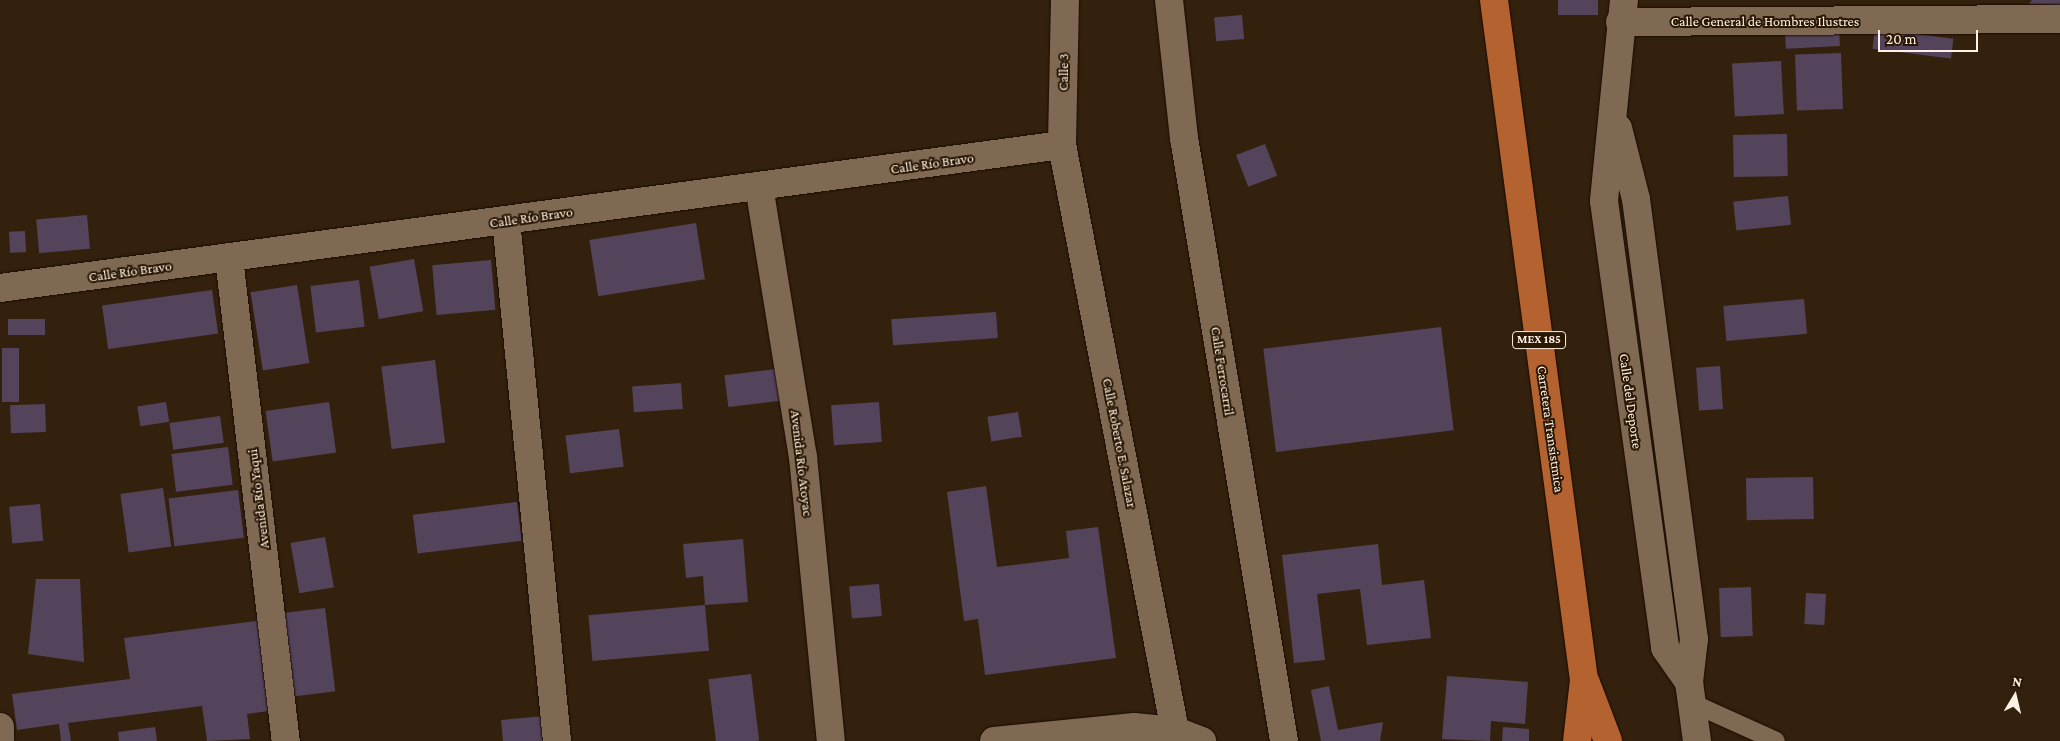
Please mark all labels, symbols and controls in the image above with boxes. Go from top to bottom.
street label: Calle General de Hombres Ilustres [1671,13,1859,29]
scale bar [1880,20,1980,52]
text: 20 m [1886,31,1917,47]
street label: Calle 3 [1054,53,1072,91]
street label: Calle Río Bravo [889,149,975,177]
street label: Calle Río Bravo [488,203,574,231]
street label: Calle Río Bravo [87,257,173,285]
street label: Calle Ferrocarril [1208,325,1238,417]
road number: MEX 185 [1512,330,1566,350]
street label: Calle del Deporte [1616,352,1646,450]
street label: Carretera Transistmica [1534,365,1568,493]
street label: Calle Roberto E. Salazar [1099,377,1141,509]
street label: Avenida Río Atoyac [787,409,817,517]
street label: Avenida Río Yaqui [244,448,272,550]
north arrow [1990,671,2040,721]
text: N [2011,673,2023,690]

